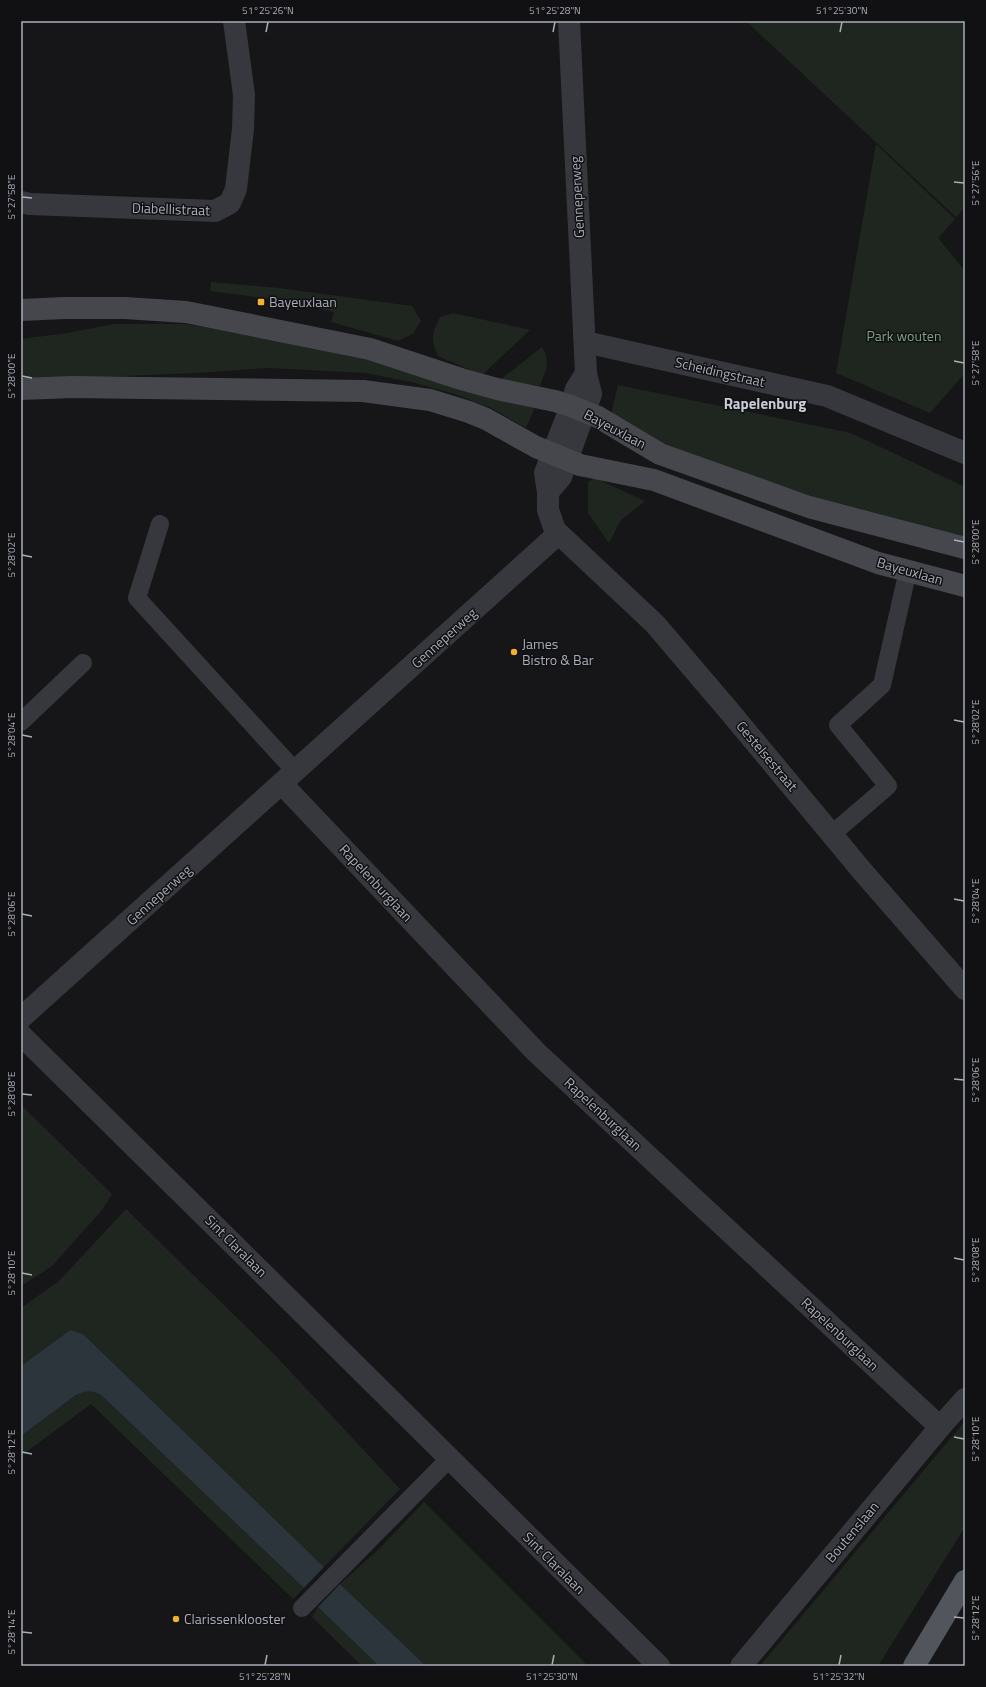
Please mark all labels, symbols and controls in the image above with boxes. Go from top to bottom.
text: 51°25'26"N [242,3,294,18]
text: 51°25'28"N [529,3,581,18]
text: 51°25'30"N [816,3,868,18]
street label: Genneperweg [564,156,589,239]
text: 5°27'56"E [968,160,983,205]
text: 5°27'58"E [4,174,19,219]
street label: Diabellistraat [132,197,211,220]
place label: Bayeuxlaan [269,291,337,312]
marker: Bayeuxlaan [256,297,266,307]
park label: Park wouten [867,325,941,346]
text: 5°27'58"E [968,340,983,385]
street label: Scheidingstraat [673,351,767,392]
text: 5°28'00"E [4,353,19,398]
district label: Rapelenburg [724,392,806,415]
street label: Bayeuxlaan [580,403,650,454]
text: 5°28'00"E [968,519,983,564]
text: 5°28'02"E [4,532,19,577]
street label: Bayeuxlaan [875,551,946,590]
street label: Genneperweg [406,602,481,673]
place label: James Bistro & Bar [522,633,594,670]
marker: James Bistro & Bar [509,647,519,657]
text: 5°28'02"E [968,699,983,744]
text: 5°28'04"E [4,712,19,757]
street label: Gestelsestraat [732,716,803,796]
street label: Rapelenburglaan [335,839,418,926]
street label: Genneperweg [121,859,196,930]
text: 5°28'04"E [968,878,983,923]
text: 5°28'06"E [4,891,19,936]
text: 5°28'06"E [968,1057,983,1102]
text: 5°28'08"E [4,1071,19,1116]
street label: Rapelenburglaan [560,1072,647,1155]
street label: Sint Claralaan [200,1210,272,1282]
text: 5°28'08"E [968,1237,983,1282]
text: 5°28'10"E [4,1250,19,1295]
street label: Rapelenburglaan [797,1292,884,1375]
text: 5°28'10"E [968,1416,983,1461]
text: 5°28'12"E [4,1429,19,1474]
street label: Boutenslaan [820,1496,884,1567]
street label: Sint Claralaan [518,1527,590,1599]
text: 5°28'12"E [968,1595,983,1640]
place label: Clarissenklooster [184,1608,286,1629]
text: 5°28'14"E [4,1609,19,1654]
marker: Clarissenklooster [171,1614,181,1624]
text: 51°25'28"N [239,1669,291,1684]
text: 51°25'30"N [526,1669,578,1684]
text: 51°25'32"N [813,1669,865,1684]

